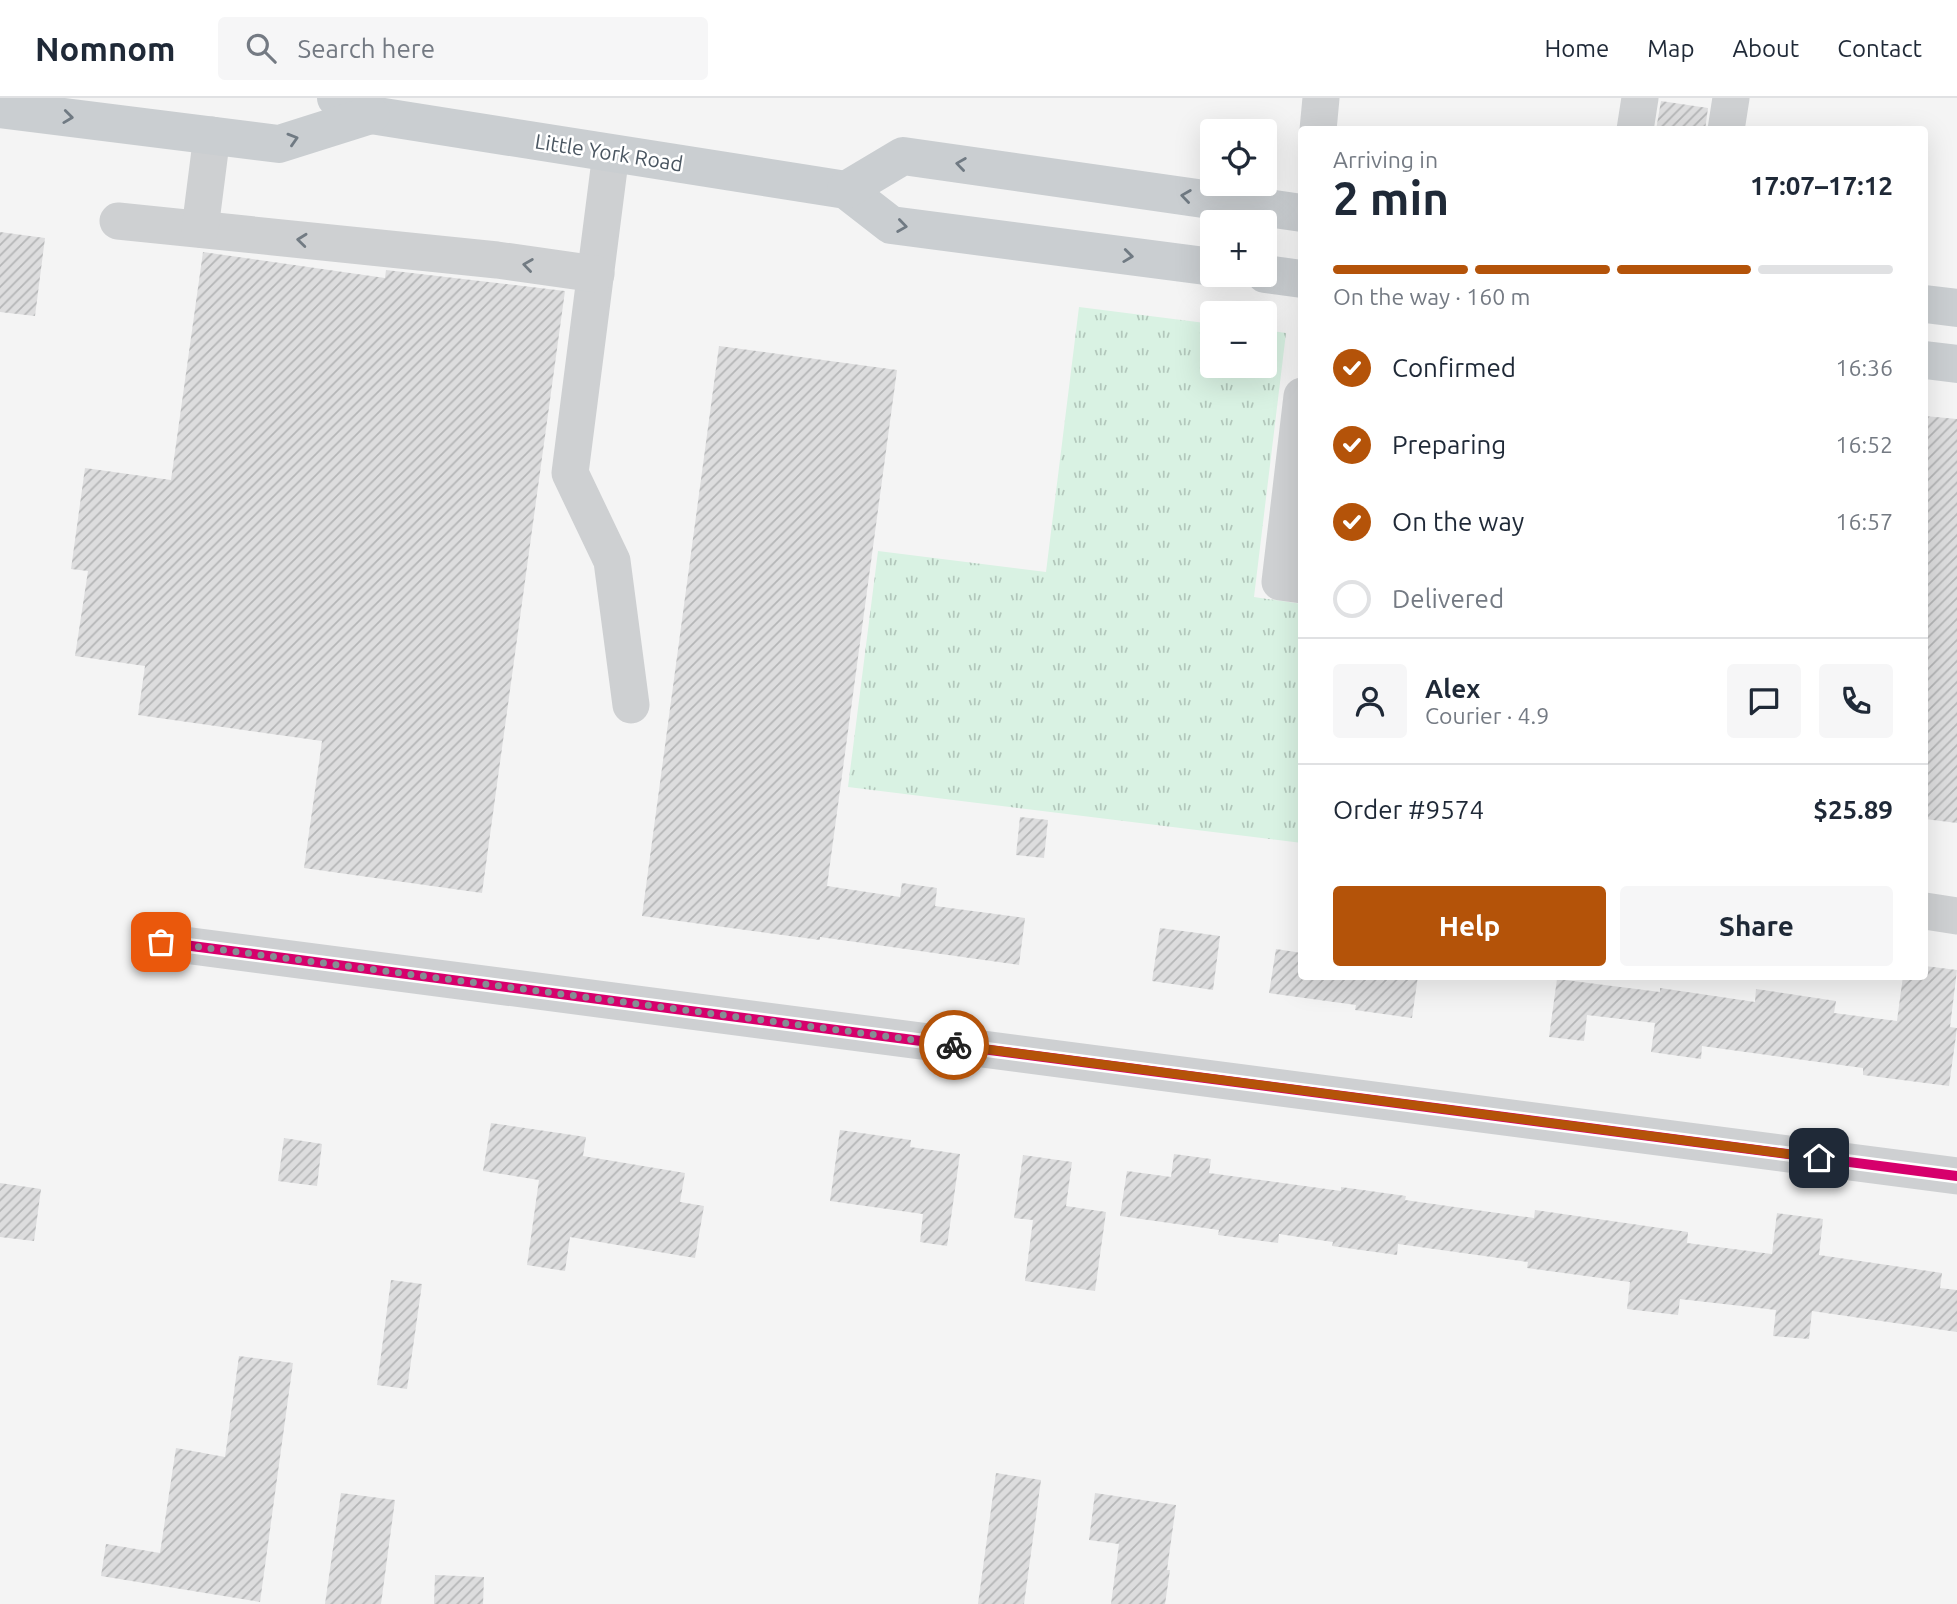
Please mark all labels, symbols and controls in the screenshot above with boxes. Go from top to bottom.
search box [218,17,708,80]
icon: search [242,29,280,67]
text: Nomnom [35,30,176,67]
text: Search here [298,34,435,63]
text: Home [1544,35,1609,62]
text: Map [1647,35,1694,62]
text: About [1732,35,1799,62]
text: Contact [1837,35,1922,62]
one-way arrow [62,110,74,125]
map controls [1200,119,1277,378]
button: locate [1200,119,1277,196]
street label: Little York Road [533,128,685,176]
one-way arrow [287,133,299,148]
text: Arriving in [1333,147,1438,172]
one-way arrow [955,157,967,172]
text: 17:07–17:12 [1750,171,1893,200]
text: 2 min [1333,172,1449,224]
one-way arrow [1180,189,1192,204]
button: + [1200,210,1277,287]
one-way arrow [897,219,908,234]
one-way arrow [296,233,307,248]
one-way arrow [1122,248,1134,263]
one-way arrow [522,257,534,272]
text: On the way · 160 m [1333,284,1530,309]
button: − [1200,301,1277,378]
icon: check [1333,349,1371,387]
text: Confirmed [1392,353,1516,382]
text: 16:36 [1835,355,1893,380]
icon: check [1333,426,1371,464]
text: Preparing [1392,430,1506,459]
text: 16:52 [1835,432,1893,457]
icon: check [1333,503,1371,541]
text: On the way [1392,507,1524,536]
text: 16:57 [1835,509,1893,534]
text: Delivered [1392,584,1504,613]
button: person [1333,664,1407,738]
button: chat [1727,664,1801,738]
button: phone [1819,664,1893,738]
text: Alex [1425,674,1480,703]
text: Courier · 4.9 [1425,703,1549,728]
text: Order #9574 [1333,795,1484,824]
text: $25.89 [1813,795,1893,824]
button: Help [1333,886,1606,966]
button: Share [1620,886,1893,966]
pin [131,912,191,972]
icon: bag [142,923,180,961]
courier [919,1010,989,1080]
icon: bike [935,1026,973,1064]
pin [1789,1128,1849,1188]
icon: home [1800,1139,1838,1177]

